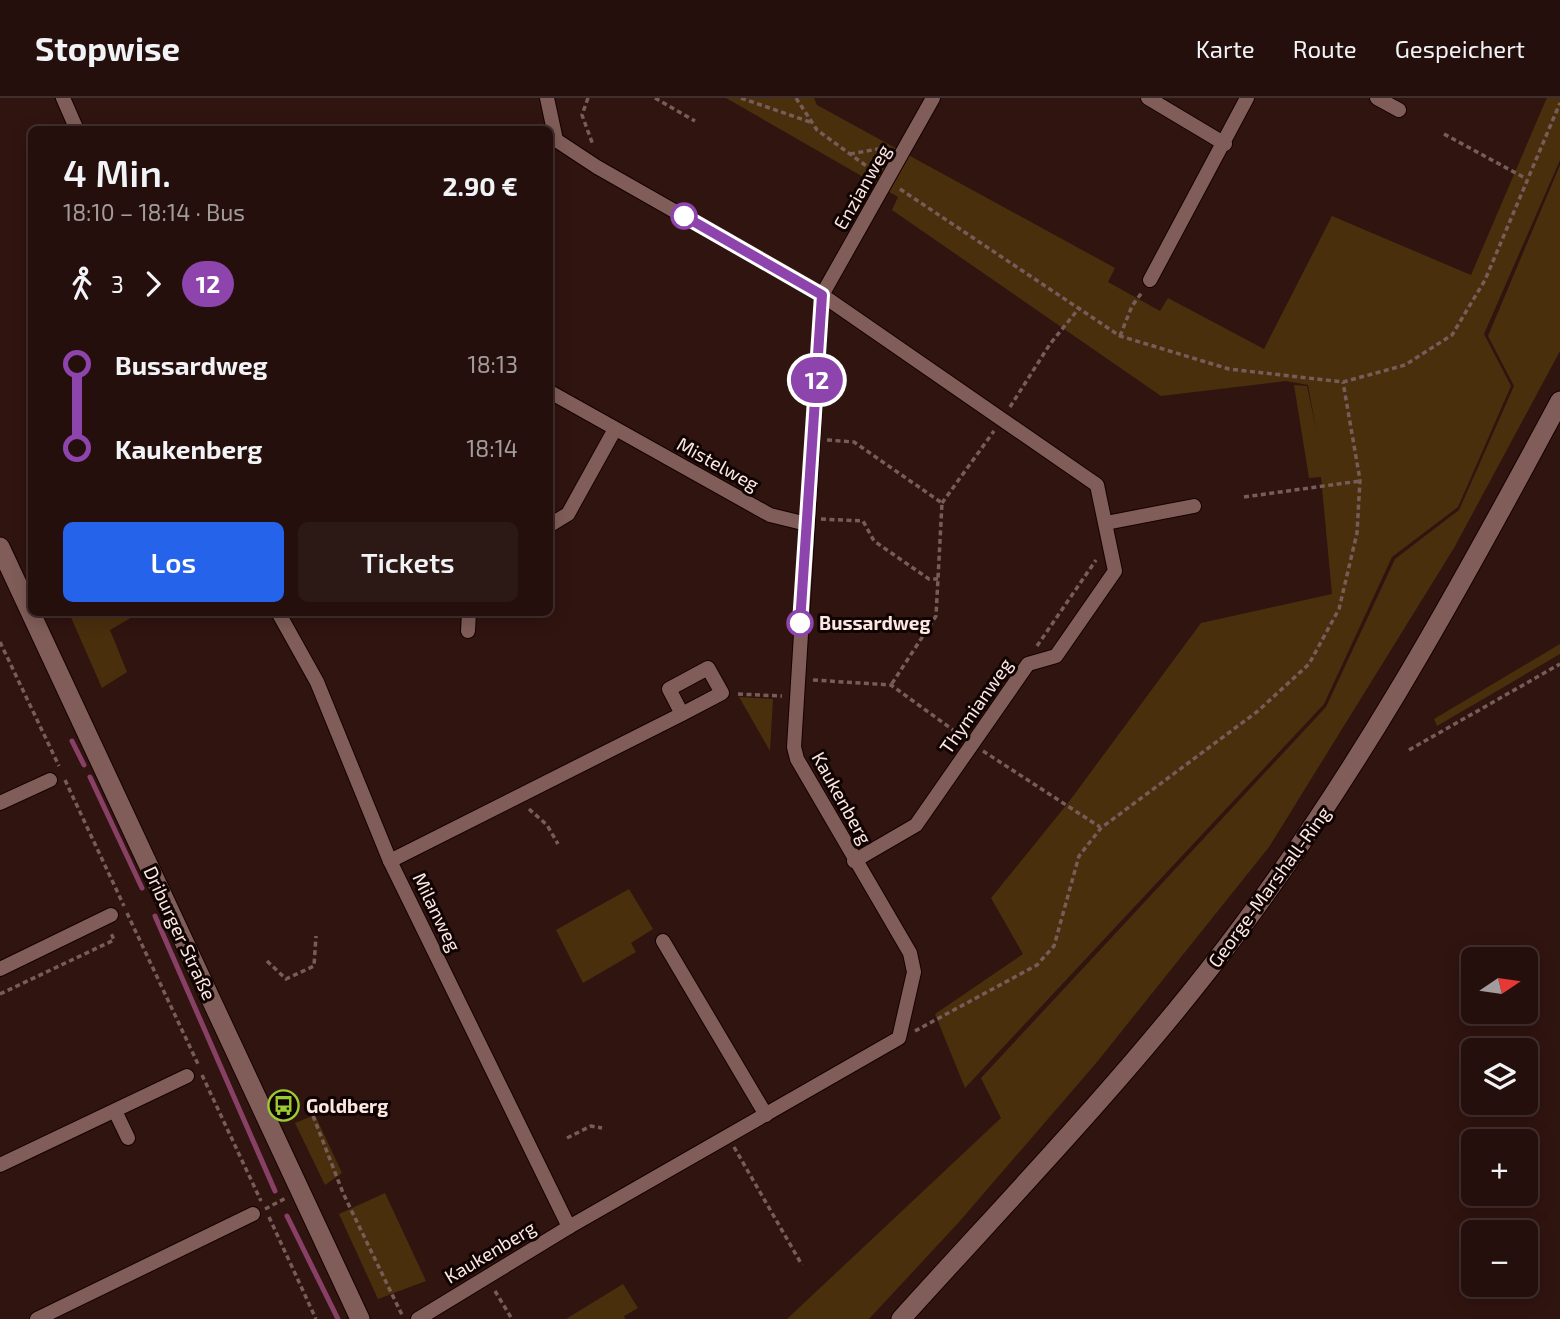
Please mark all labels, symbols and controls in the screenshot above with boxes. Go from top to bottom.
text: Stopwise [35,28,180,68]
text: Karte [1196,34,1255,63]
text: Route [1293,34,1357,63]
text: Gespeichert [1395,34,1525,63]
street label: Enzianweg [828,140,895,233]
text: 4 Min. [63,149,171,195]
text: 2.90 € [442,170,518,201]
text: 18:10 – 18:14 · Bus [63,198,245,226]
unlabelled marker [671,203,697,229]
icon: walk [63,265,101,303]
icon: forward [134,265,172,303]
text: 12 [196,269,220,298]
text: 3 [111,270,124,298]
text: Bussardweg [115,349,268,380]
text: 18:13 [468,350,518,378]
line badge: 12 [786,357,848,403]
text: 12 [805,365,829,394]
street label: Mistelweg [673,432,764,496]
text: Kaukenberg [115,433,262,464]
text: 18:14 [466,434,518,462]
button: Los [63,522,284,602]
button: Tickets [298,522,518,602]
marker: Bussardweg [787,610,813,636]
place label: Bussardweg [819,611,931,634]
street label: Thymianweg [934,653,1017,758]
street label: Kaukenberg [808,747,877,848]
street label: George-Marshall-Ring [1203,802,1335,972]
street label: Driburger Straße [139,862,222,1003]
street label: Milanweg [409,869,467,955]
north arrow [1461,947,1538,1024]
map controls [1461,947,1538,1297]
button: layers [1461,1038,1538,1115]
bus stop icon: Goldberg [266,1089,300,1123]
place label: Goldberg [306,1094,388,1117]
button: + [1461,1129,1538,1206]
street label: Kaukenberg [440,1215,540,1288]
button: − [1461,1220,1538,1297]

